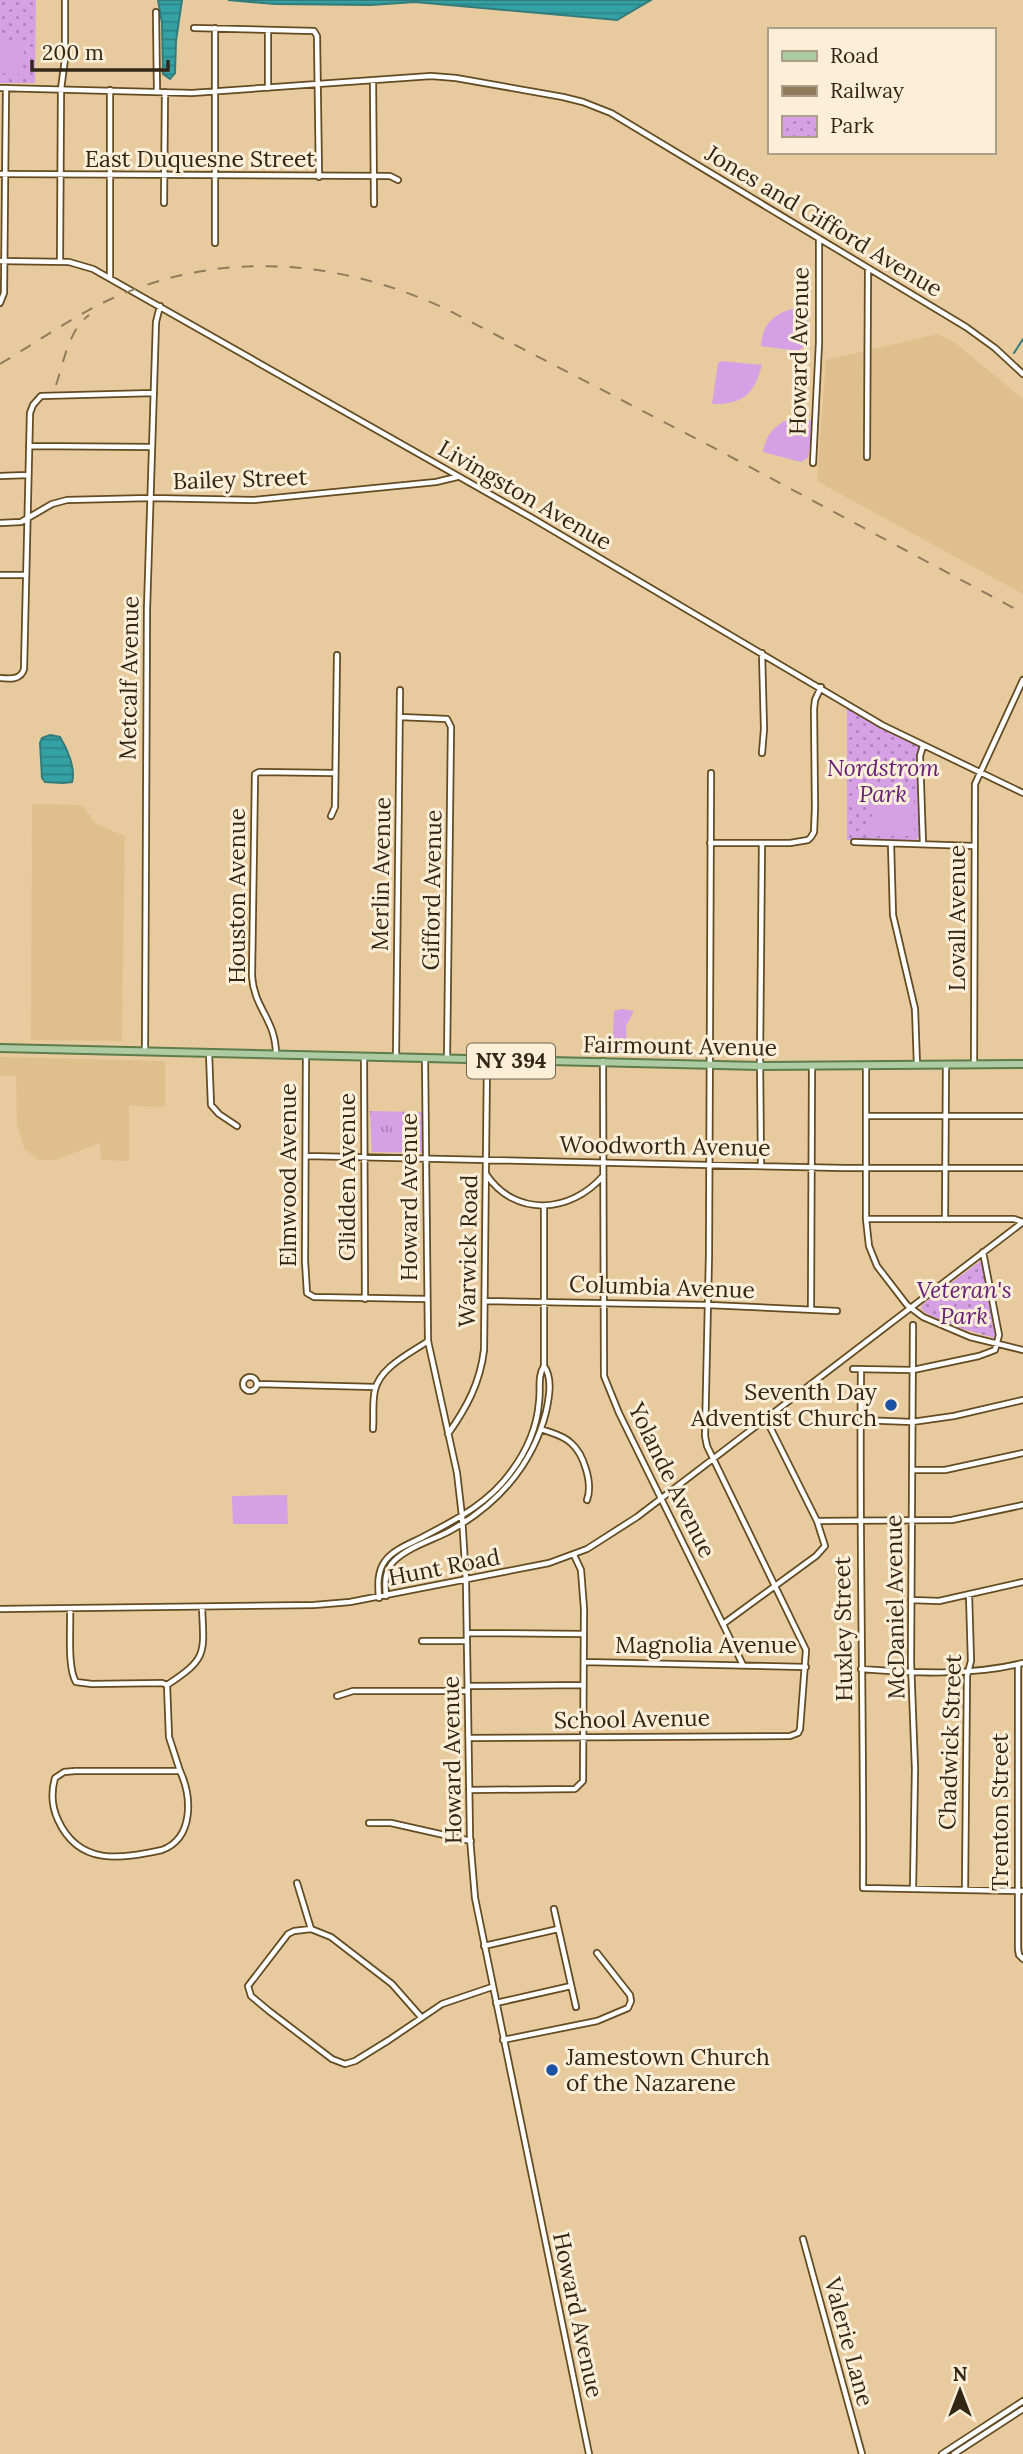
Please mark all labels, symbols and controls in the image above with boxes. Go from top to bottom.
scale bar [32,28,168,72]
legend [768,28,995,154]
text: 200 m [42,39,104,66]
text: Road [830,42,879,69]
text: Railway [830,77,904,104]
text: Park [830,112,874,139]
street label: Jones and Gifford Avenue [700,138,948,303]
street label: East Duquesne Street [85,144,315,173]
street label: Howard Avenue [783,267,814,435]
street label: Livingston Avenue [433,433,617,556]
street label: Bailey Street [172,462,308,495]
street label: Metcalf Avenue [113,596,144,760]
park label: Nordstrom Park [827,753,939,808]
street label: Merlin Avenue [365,797,396,951]
street label: Houston Avenue [222,808,251,984]
street label: Gifford Avenue [416,809,447,971]
street label: Lovall Avenue [942,845,971,991]
street label: Fairmount Avenue [583,1029,777,1062]
road number: NY 394 [467,1044,555,1078]
street label: Elmwood Avenue [273,1083,302,1267]
street label: Glidden Avenue [332,1093,361,1261]
street label: Howard Avenue [394,1113,423,1281]
street label: Woodworth Avenue [559,1129,771,1162]
street label: Warwick Road [452,1174,483,1328]
street label: Columbia Avenue [569,1269,755,1304]
park label: Veteran's Park [916,1275,1012,1330]
place label: Seventh Day Adventist Church [690,1377,878,1432]
street label: Yolande Avenue [622,1397,722,1562]
marker: Seventh Day Adventist Church [883,1397,899,1413]
street label: McDaniel Avenue [878,1514,911,1700]
street label: Hunt Road [386,1541,503,1592]
street label: Huxley Street [827,1556,858,1702]
street label: Magnolia Avenue [615,1630,797,1659]
street label: Chadwick Street [932,1653,967,1830]
street label: Howard Avenue [436,1676,467,1844]
street label: School Avenue [554,1703,710,1734]
street label: Trenton Street [985,1733,1014,1891]
place label: Jamestown Church of the Nazarene [565,2042,770,2097]
marker: Jamestown Church of the Nazarene [544,2062,560,2078]
street label: Howard Avenue [547,2230,610,2400]
street label: Valerie Lane [818,2273,881,2409]
north arrow [925,2356,995,2426]
text: N [953,2362,968,2386]

